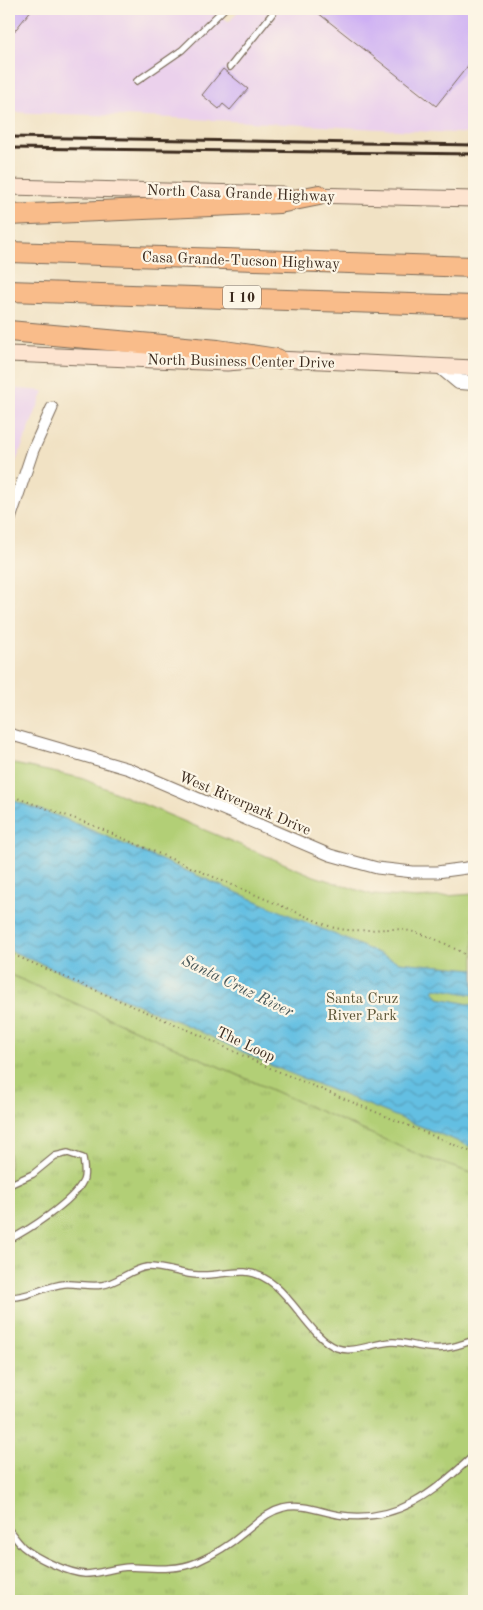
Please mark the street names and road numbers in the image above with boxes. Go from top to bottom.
street label: North Casa Grande Highway [147,184,335,205]
street label: Casa Grande-Tucson Highway [142,251,340,272]
road number: I 10 [223,286,261,308]
street label: North Business Center Drive [147,353,335,372]
street label: West Riverpark Drive [176,770,313,839]
street label: The Loop [214,1025,277,1065]

